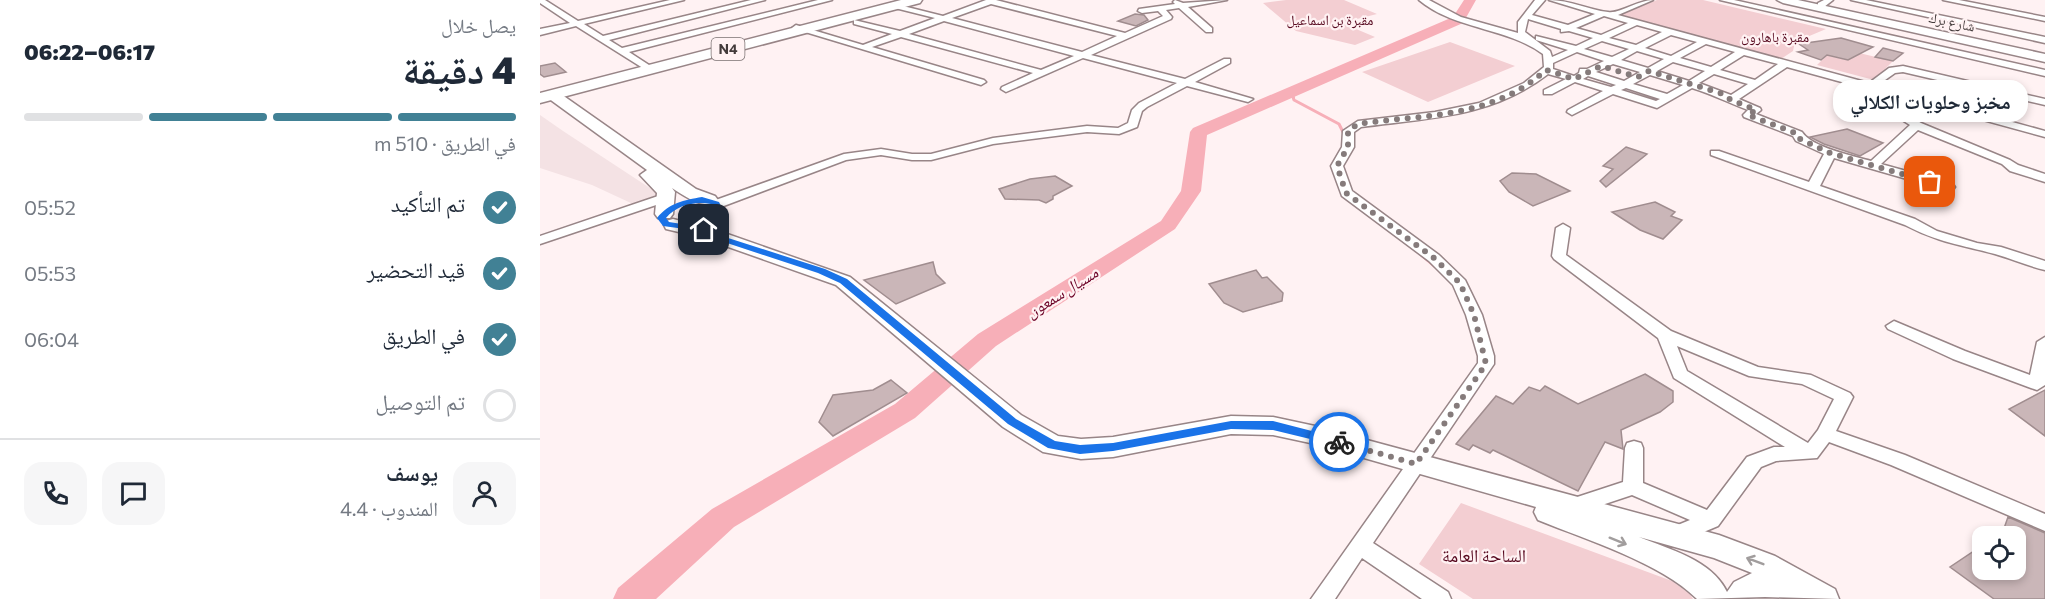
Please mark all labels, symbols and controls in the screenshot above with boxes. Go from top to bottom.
street label: شارع برك [1927,8,1977,37]
park label: مقبرة بن اسماعيل [1287,11,1373,29]
text: يصل خلال [441,13,516,37]
park label: مقبرة باهارون [1741,28,1809,46]
text: 06:17–06:22 [24,38,155,65]
road number: N4 [712,38,744,60]
text: 4 دقيقة [402,44,516,92]
callout: مخبز وحلويات الكلالي [1832,80,2028,122]
text: مخبز وحلويات الكلالي [1850,89,2011,113]
text: في الطريق · 510 m [374,131,516,155]
pin [1904,156,1955,207]
icon: bag [1913,165,1946,198]
text: تم التأكيد [391,190,465,217]
icon: check [483,191,516,224]
text: 05:52 [24,195,76,219]
pin [678,204,729,255]
icon: home [687,213,720,246]
text: قيد التحضير [367,256,465,283]
icon: check [483,257,516,290]
text: 05:53 [24,261,76,285]
water label: مسيال سمعون [1022,262,1103,323]
text: في الطريق [382,322,465,349]
icon: check [483,323,516,356]
text: 06:04 [24,327,79,351]
text: تم التوصيل [375,388,465,415]
courier [1309,412,1369,472]
icon: bike [1323,426,1356,459]
text: يوسف [386,459,438,486]
button: phone [24,462,87,525]
button: chat [102,462,165,525]
button: person [453,462,516,525]
text: المندوب · 4.4 [340,496,438,520]
map controls [1972,526,2026,580]
button: locate [1972,526,2026,580]
one-way arrow [1608,536,1627,547]
park label: الساحة العامة [1442,544,1526,566]
one-way arrow [1746,555,1764,566]

